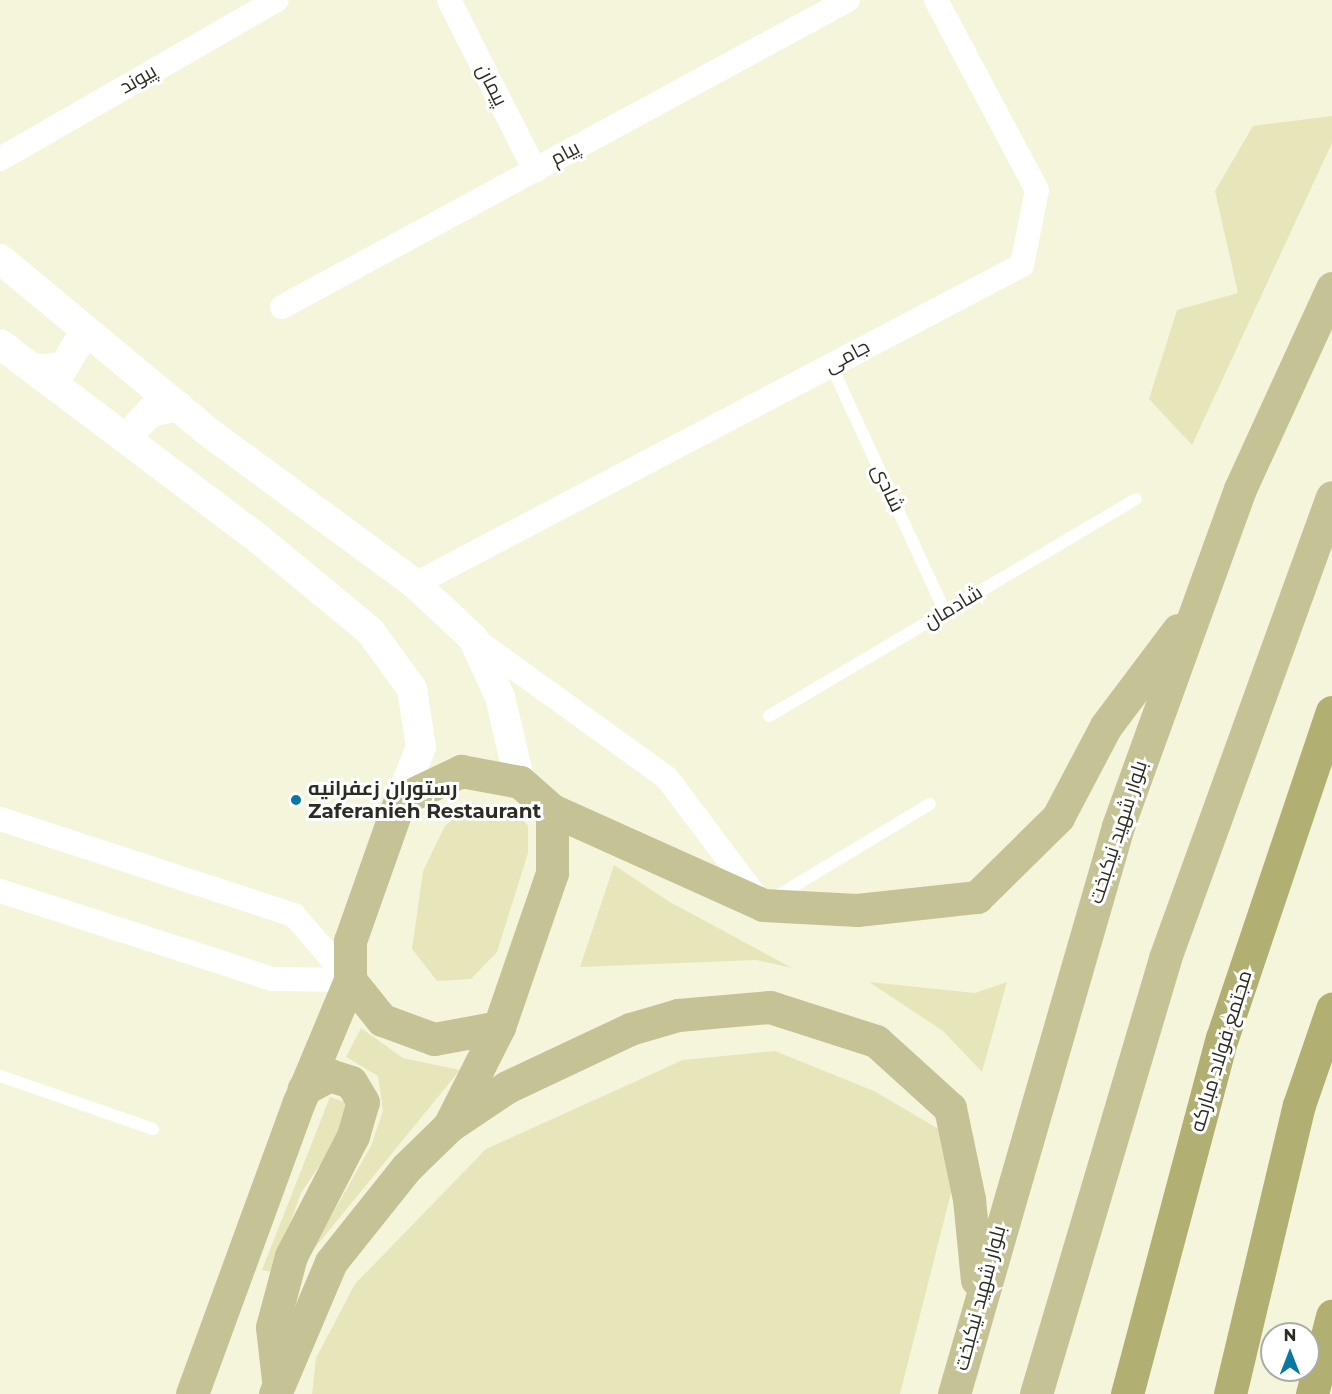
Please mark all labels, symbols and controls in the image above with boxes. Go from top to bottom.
street label: پیوند [115,59,161,99]
street label: پیمان [471,60,513,110]
street label: پیام [546,135,584,171]
street label: جامی [820,334,874,378]
street label: شادی [867,460,909,516]
street label: شادمان [919,580,987,634]
street label: بلوار شهید نیکبخت [1084,757,1152,907]
place label: رستوران زعفرانیه Zaferanieh Restaurant [308,777,541,824]
marker: رستوران زعفرانیه Zaferanieh Restaurant [289,793,303,807]
street label: مجتمع فولاد مبارکه [1185,967,1257,1135]
street label: بلوار شهید نیکبخت [949,1223,1011,1373]
north arrow [1260,1322,1320,1382]
text: N [1284,1326,1296,1345]

